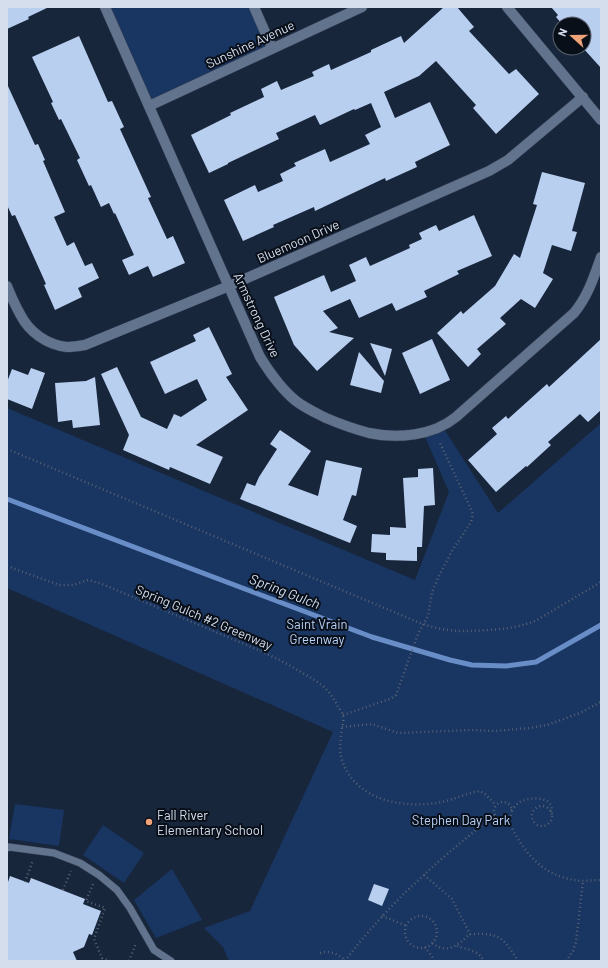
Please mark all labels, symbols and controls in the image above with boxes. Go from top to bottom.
street label: Sunshine Avenue [203,16,297,72]
north arrow [552,16,592,56]
text: N [555,26,570,38]
street label: Bluemoon Drive [254,216,342,266]
street label: Armstrong Drive [230,270,284,360]
water label: Spring Gulch [247,570,323,612]
street label: Spring Gulch #2 Greenway [133,581,275,653]
park label: Saint Vrain Greenway [286,616,348,647]
place label: Fall River Elementary School [157,807,263,838]
park label: Stephen Day Park [412,812,511,828]
marker: Fall River Elementary School [144,817,154,827]

